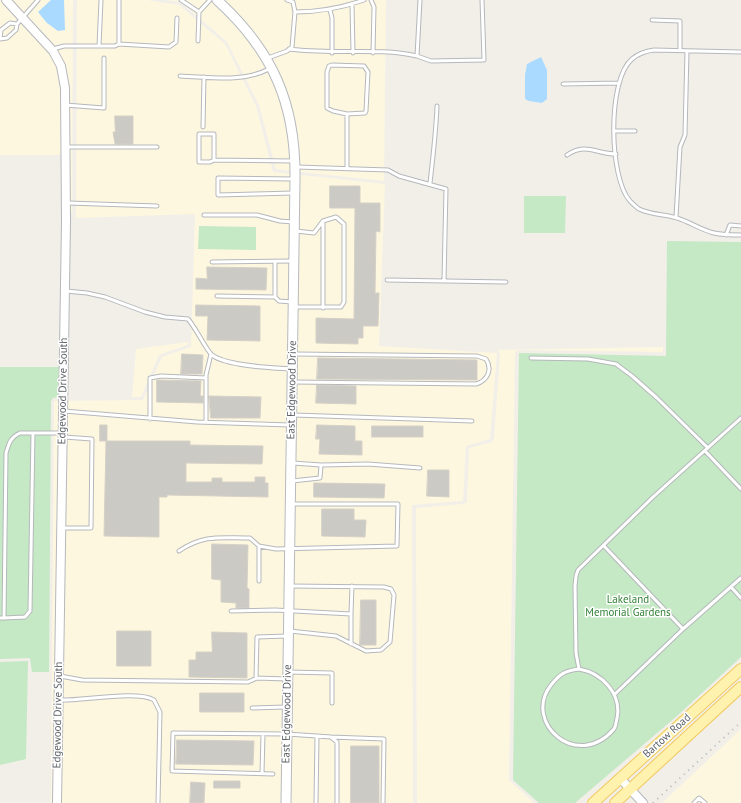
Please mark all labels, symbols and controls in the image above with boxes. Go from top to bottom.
street label: Edgewood Drive South [55,337,71,445]
street label: East Edgewood Drive [285,340,299,440]
park label: Lakeland Memorial Gardens [585,593,671,619]
street label: Edgewood Drive South [50,661,66,769]
street label: East Edgewood Drive [280,664,294,764]
street label: Bartow Road [640,711,694,761]

